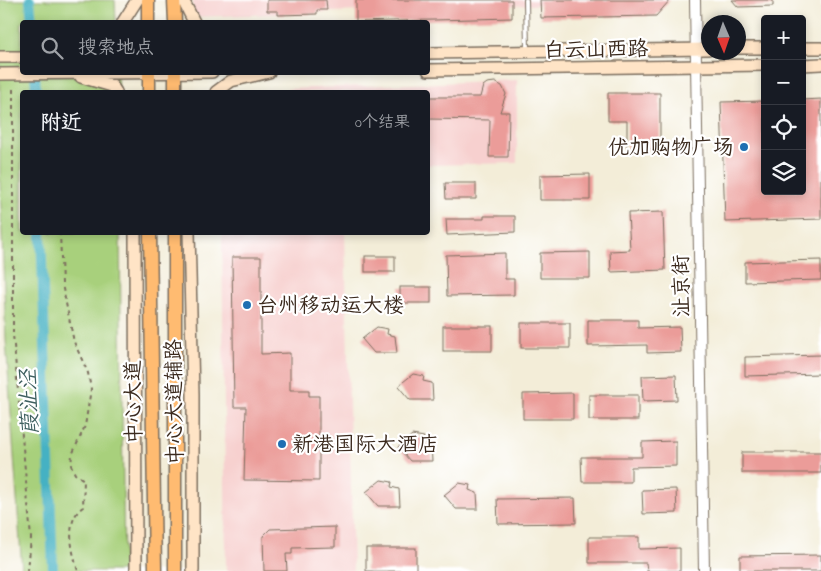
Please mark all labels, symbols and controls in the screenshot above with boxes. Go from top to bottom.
north arrow [701,15,746,60]
map controls [761,15,806,195]
button: + [761,15,806,60]
search box [20,20,430,75]
icon: search [38,34,66,62]
text: 搜索地点 [78,35,154,62]
street label: 白云山西路 [543,35,649,67]
button: − [761,60,806,105]
button: locate [761,105,806,150]
text: 附近 [40,109,82,139]
text: 0个结果 [355,111,410,135]
place label: 优加购物广场 [608,134,734,164]
marker: 优加购物广场 [738,141,750,153]
button: layers [761,150,806,195]
street label: 沚京街 [667,254,699,318]
place label: 台州移动运大楼 [257,292,404,322]
marker: 台州移动运大楼 [241,299,253,311]
street label: 中心大道辅路 [160,339,192,465]
street label: 中心大道 [119,360,151,444]
water label: 葭沚泾 [14,367,48,435]
place label: 新港国际大酒店 [292,431,439,461]
marker: 新港国际大酒店 [276,438,288,450]

